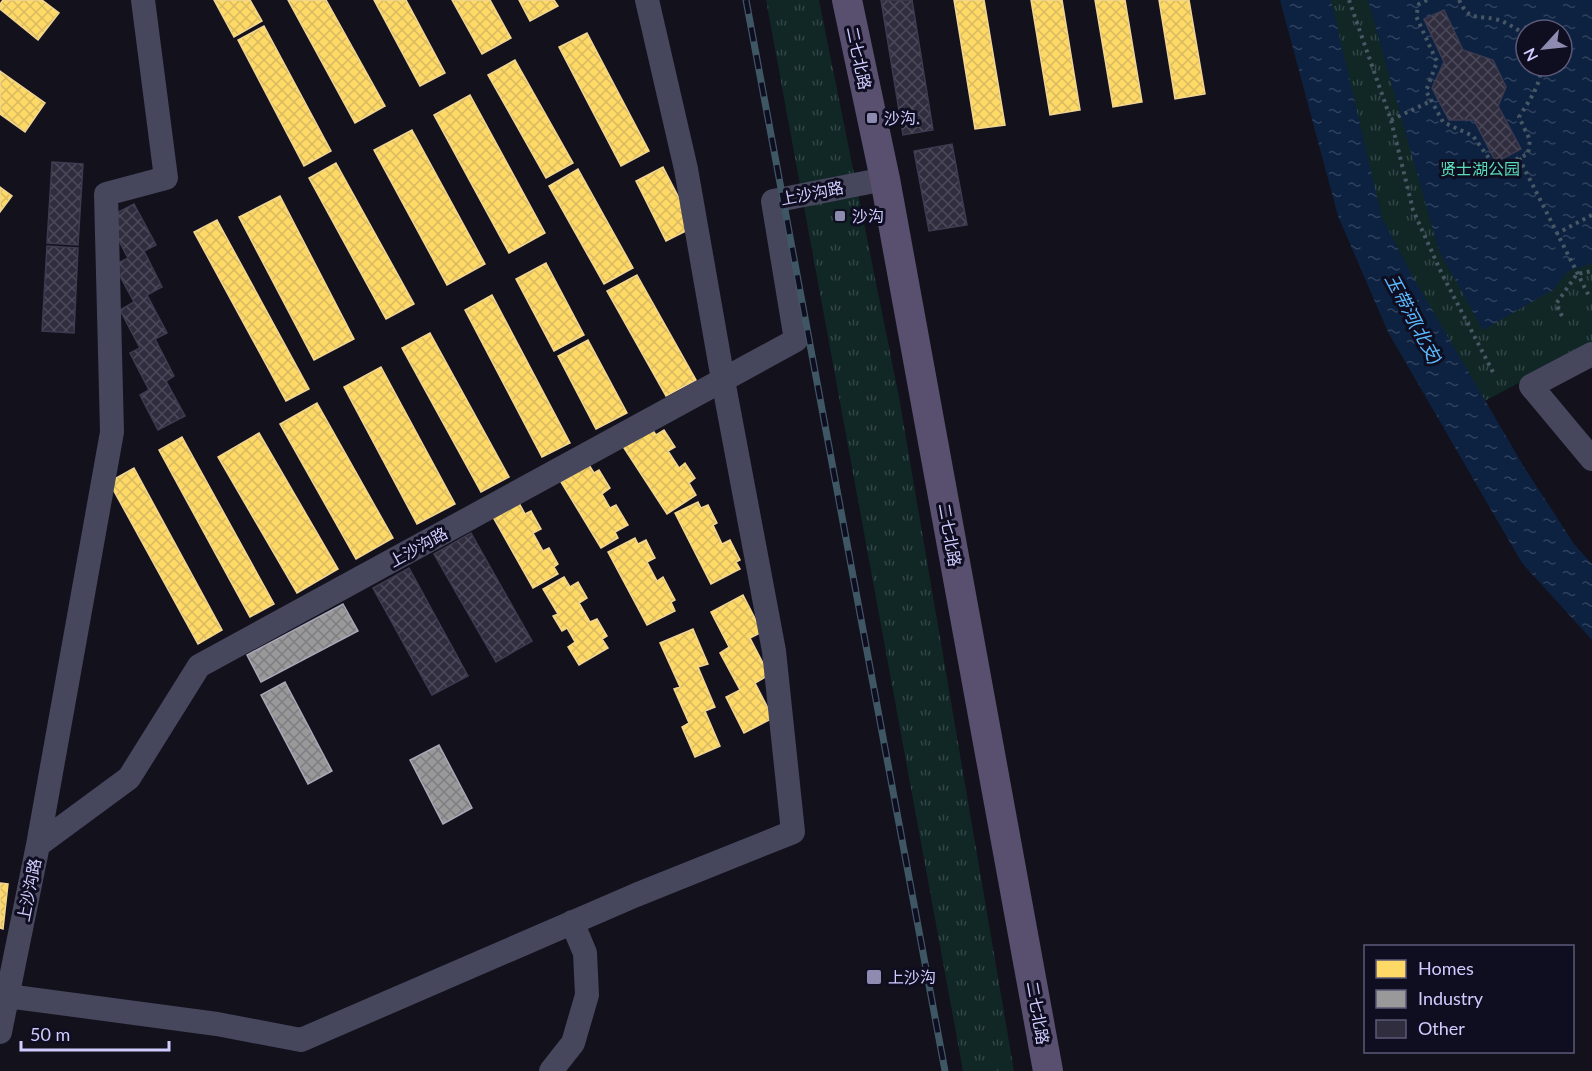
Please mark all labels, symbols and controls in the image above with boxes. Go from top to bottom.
north arrow [1514,18,1574,78]
street label: 二七北路 [844,25,875,91]
text: N [1519,45,1541,65]
place label: 沙沟. [884,108,920,127]
marker: 沙沟. [865,111,879,125]
park label: 贤士湖公园 [1440,159,1520,178]
street label: 上沙沟路 [779,177,845,208]
place label: 沙沟 [852,206,884,225]
marker: 沙沟 [833,209,847,223]
water label: 玉带河(北支) [1381,270,1447,368]
street label: 二七北路 [936,502,965,568]
street label: 上沙沟路 [385,523,450,570]
street label: 上沙沟路 [13,857,44,923]
legend [1364,945,1574,1053]
text: Homes [1418,957,1474,979]
place label: 上沙沟 [888,967,936,986]
marker: 上沙沟 [865,968,883,986]
street label: 二七北路 [1024,980,1053,1046]
text: Industry [1418,987,1484,1009]
scale bar [21,1014,170,1052]
text: Other [1418,1017,1465,1039]
text: 50 m [30,1023,70,1045]

